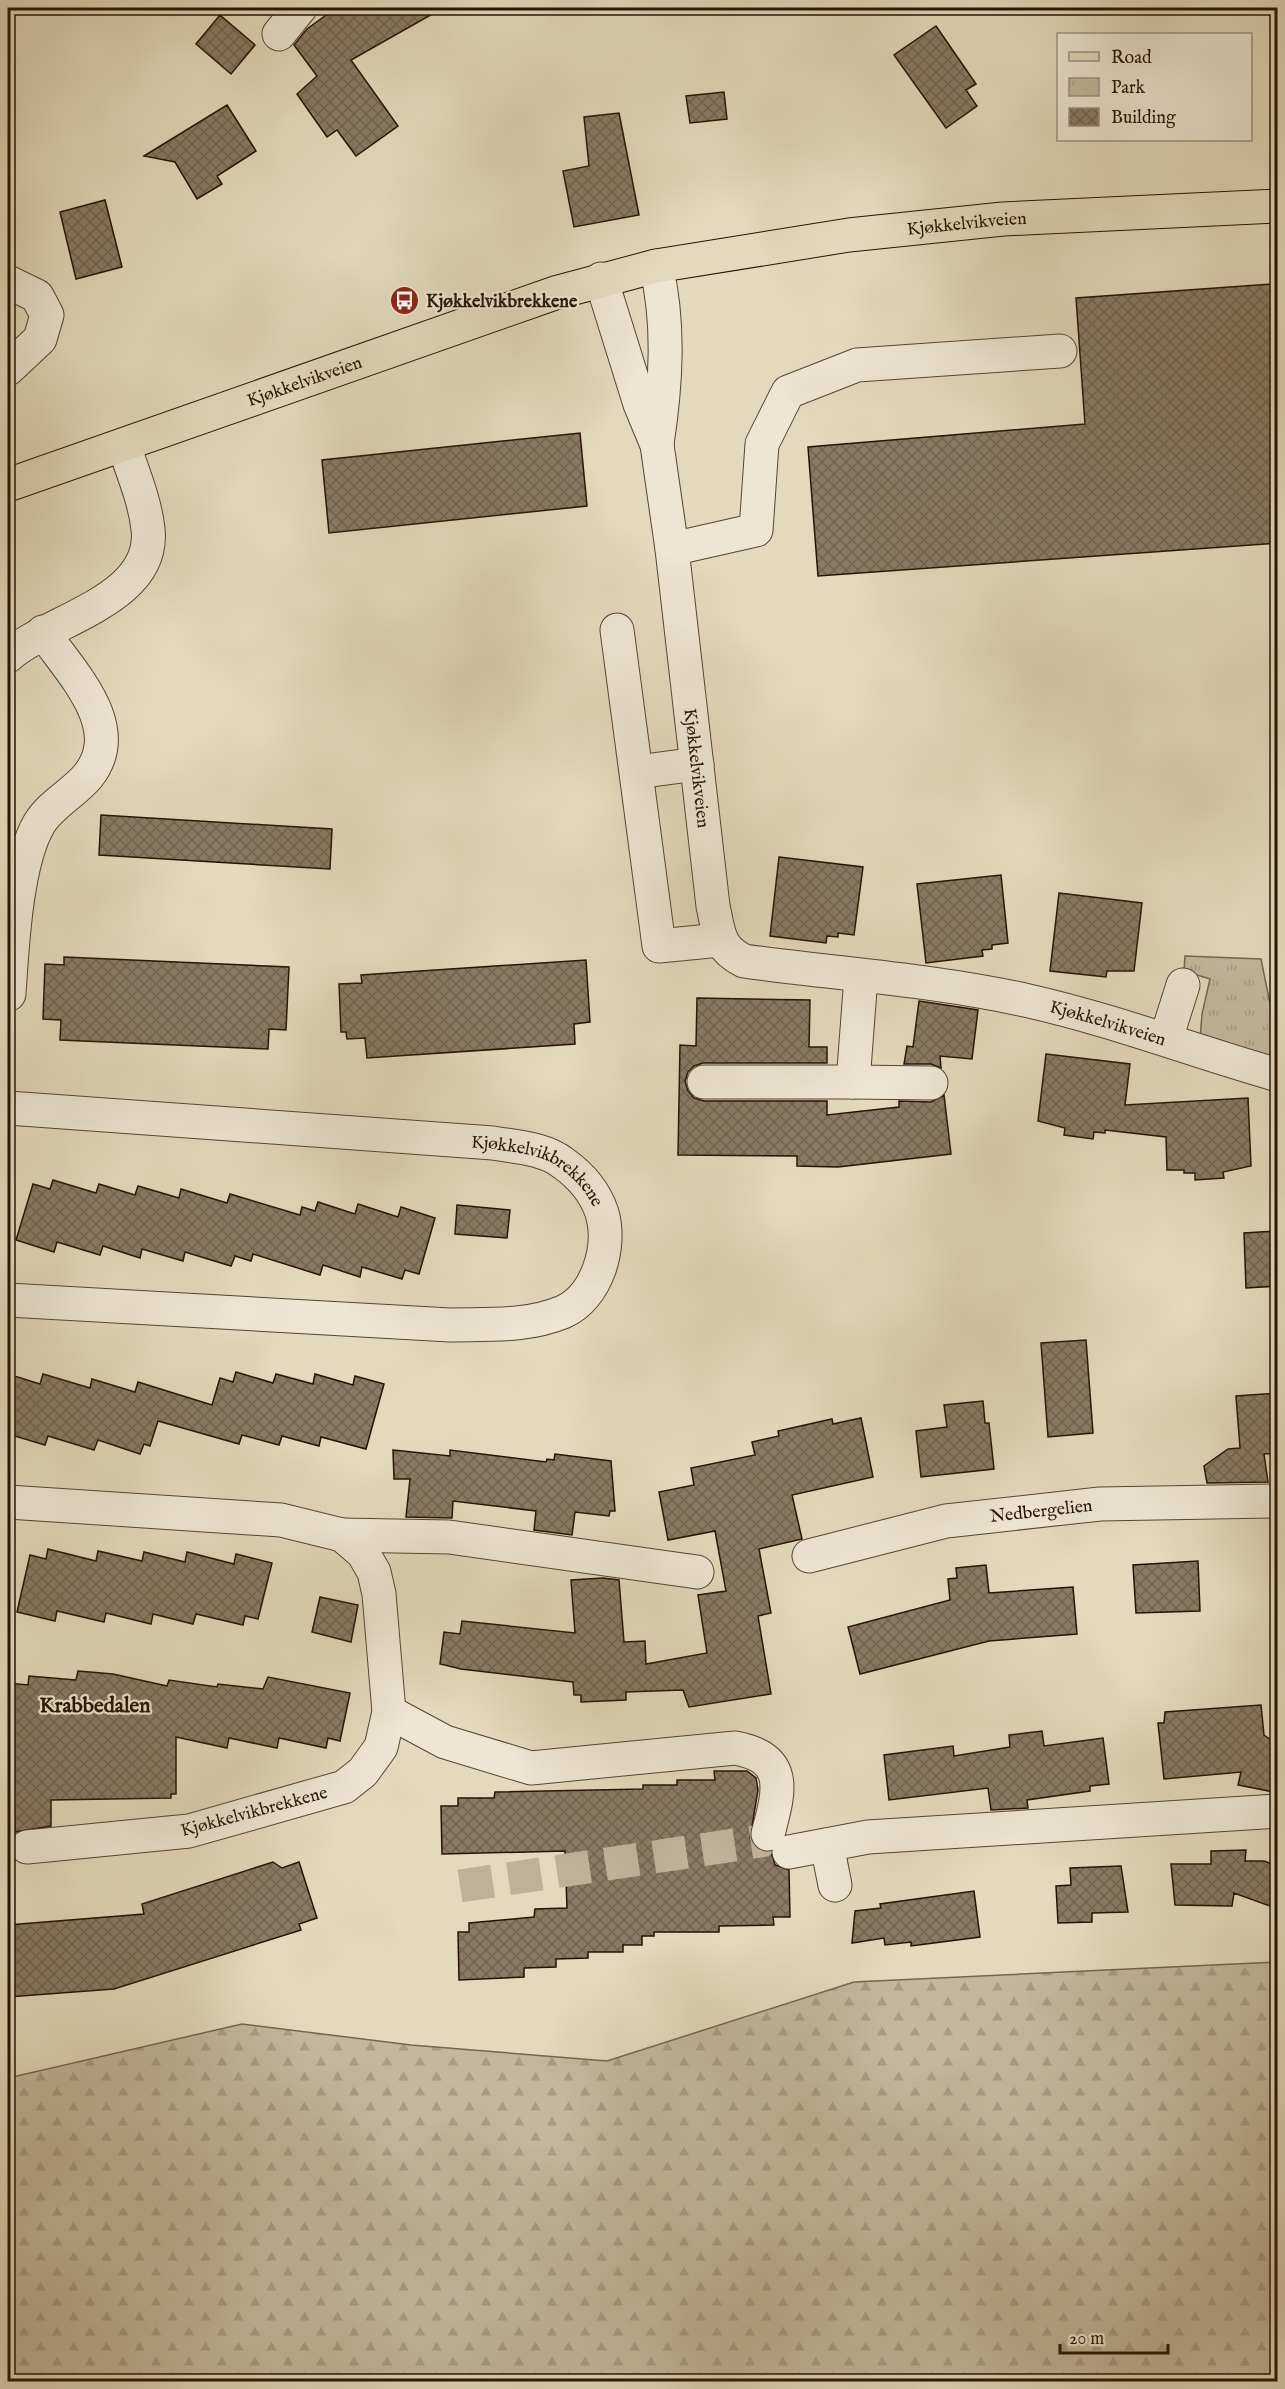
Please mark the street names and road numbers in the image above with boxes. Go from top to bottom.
street label: Kjøkkelvikveien [906,208,1028,242]
street label: Kjøkkelvikveien [244,352,366,413]
street label: Kjøkkelvikveien [677,707,714,830]
street label: Kjøkkelvikveien [1047,996,1169,1052]
street label: Kjøkkelvikbrekkene [470,1131,608,1211]
street label: Nedbergelien [989,1495,1094,1529]
street label: Kjøkkelvikbrekkene [178,1782,330,1843]

